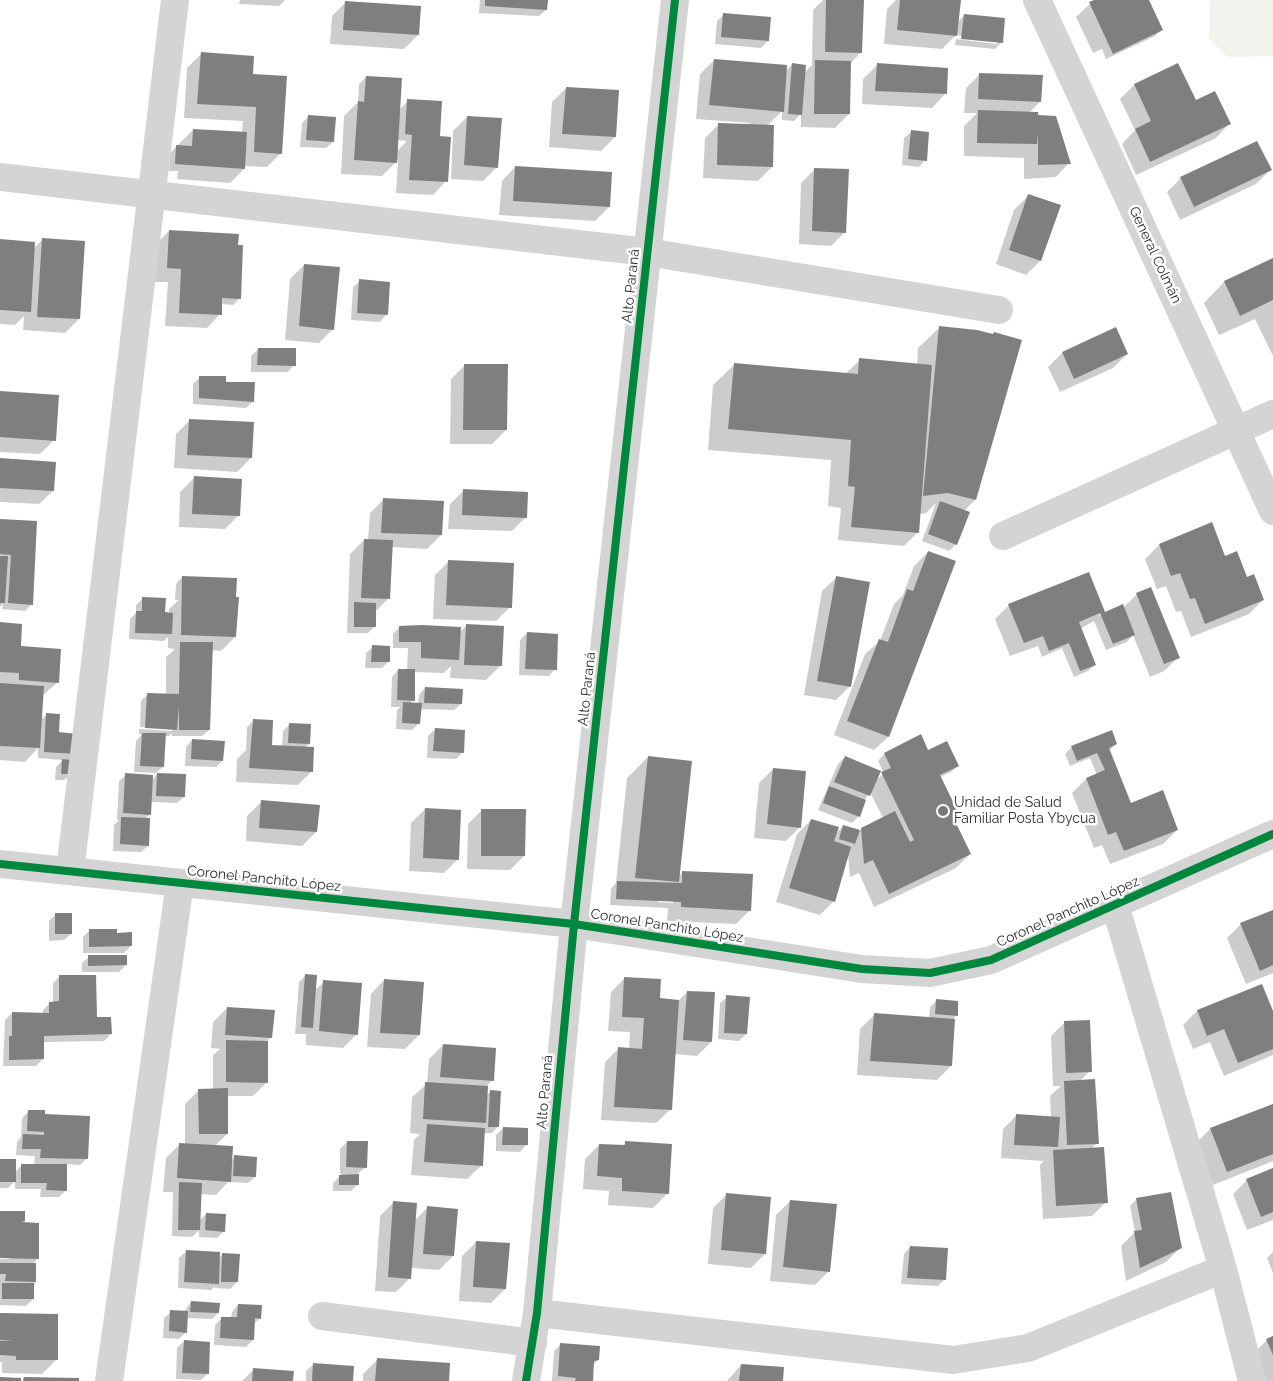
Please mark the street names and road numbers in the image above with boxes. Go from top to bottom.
street label: General Colmán [1125,204,1185,306]
street label: Alto Paraná [619,248,643,324]
street label: Alto Paraná [575,651,599,727]
street label: Coronel Panchito López [186,863,342,895]
street label: Coronel Panchito López [994,873,1142,951]
street label: Coronel Panchito López [589,906,745,946]
street label: Alto Paraná [533,1054,557,1130]

